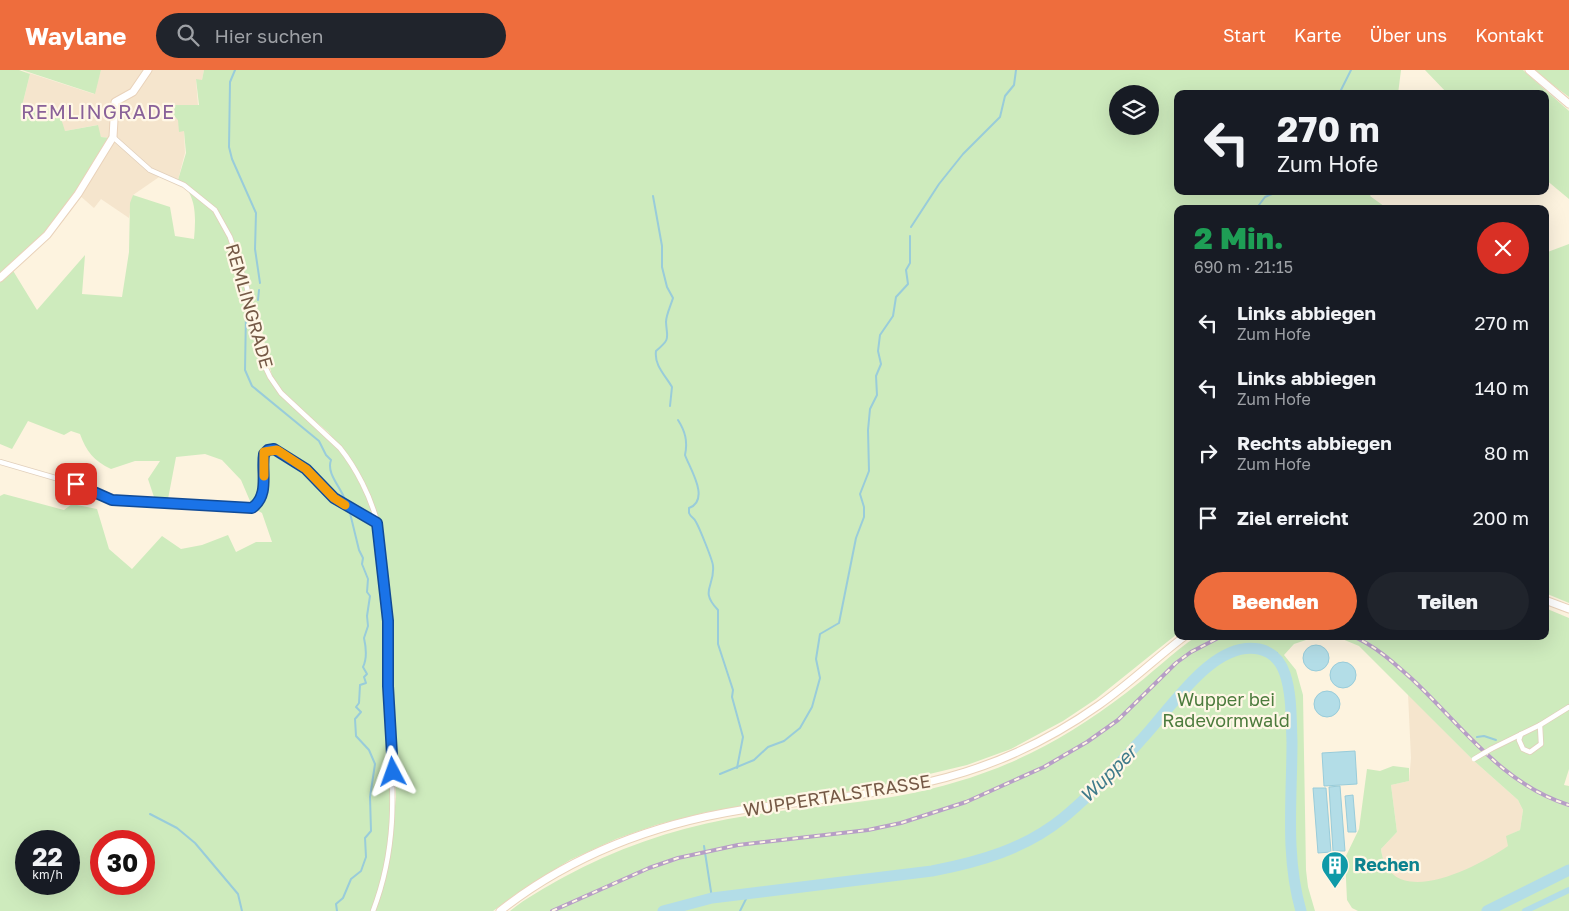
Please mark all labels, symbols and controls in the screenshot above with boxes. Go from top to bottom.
search box [156,13,506,58]
text: Waylane [25,21,126,50]
icon: search [174,21,202,49]
text: Hier suchen [214,24,323,47]
text: Start [1223,24,1266,46]
text: Karte [1294,24,1341,46]
text: Über uns [1369,24,1447,46]
text: Kontakt [1475,24,1544,46]
map controls [1109,85,1159,135]
button: layers [1109,85,1159,135]
district label: REMLINGRADE [21,99,175,123]
text: 270 m [1277,108,1380,150]
icon: left [1194,110,1259,175]
text: Zum Hofe [1277,150,1378,177]
text: 2 Min. [1194,220,1284,256]
button: close [1477,222,1529,274]
street label: REMLINGRADE [222,241,278,371]
text: 690 m · 21:15 [1194,257,1293,277]
text: Links abbiegen [1237,301,1376,324]
icon: left [1194,309,1222,337]
text: 270 m [1475,311,1529,334]
text: Zum Hofe [1237,324,1311,344]
text: Links abbiegen [1237,366,1376,389]
icon: left [1194,374,1222,402]
text: 140 m [1475,376,1529,399]
text: Zum Hofe [1237,389,1311,409]
text: Rechts abbiegen [1237,431,1392,454]
icon: right [1194,439,1222,467]
text: 80 m [1484,441,1529,464]
text: Zum Hofe [1237,454,1311,474]
pin [55,463,97,505]
icon: arrive [62,470,90,498]
icon: arrive [1194,504,1222,532]
text: Ziel erreicht [1237,506,1349,529]
text: 200 m [1473,506,1529,529]
button: Beenden [1194,572,1357,630]
button: Teilen [1367,572,1529,630]
park label: Wupper bei Radevormwald [1162,688,1290,731]
water label: Wupper [1074,739,1143,807]
position arrow [366,745,418,797]
street label: WUPPERTALSTRASSE [742,769,932,821]
speed limit sign: 30 [90,830,155,895]
text: 22 [32,841,63,872]
building icon: Rechen [1320,850,1350,889]
place label: Rechen [1354,853,1420,875]
text: km/h [32,867,63,882]

